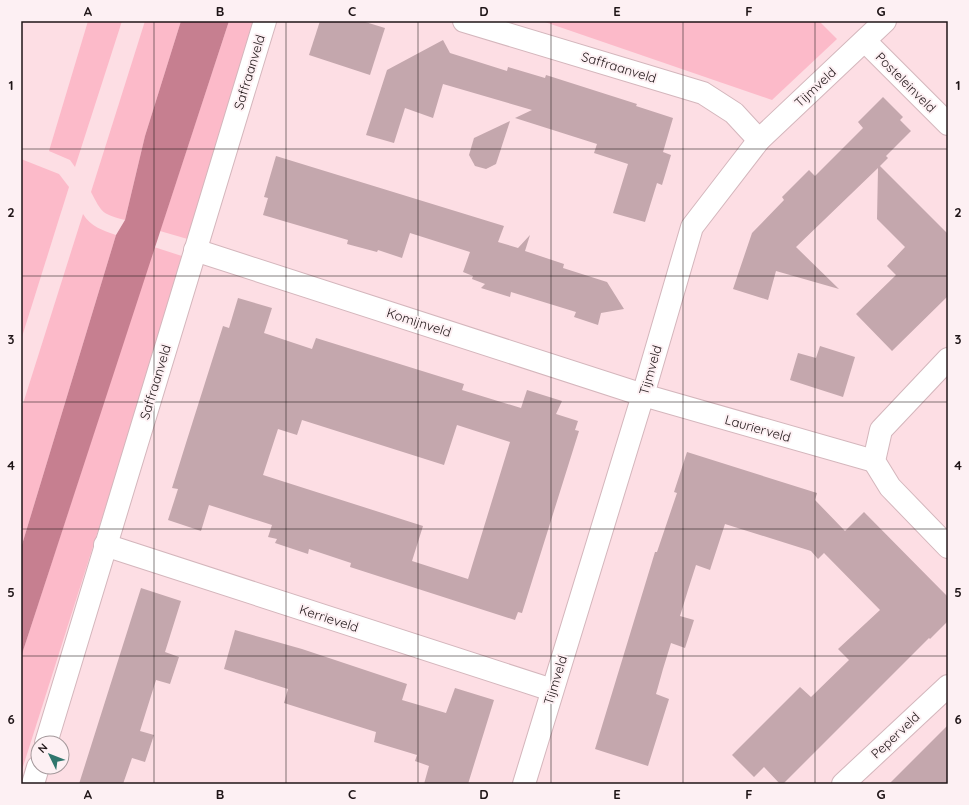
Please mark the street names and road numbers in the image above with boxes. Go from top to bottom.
street label: Saffraanveld [230,33,268,111]
street label: Saffraanveld [580,48,658,86]
street label: Posteleinveld [873,49,939,115]
street label: Tijmveld [791,64,839,110]
street label: Komijnveld [385,304,453,340]
street label: Saffraanveld [136,343,174,421]
street label: Tijmveld [635,343,665,397]
street label: Laurierveld [723,411,793,445]
street label: Kerrieveld [298,601,360,635]
street label: Tijmveld [540,653,570,707]
street label: Peperveld [867,708,923,762]

